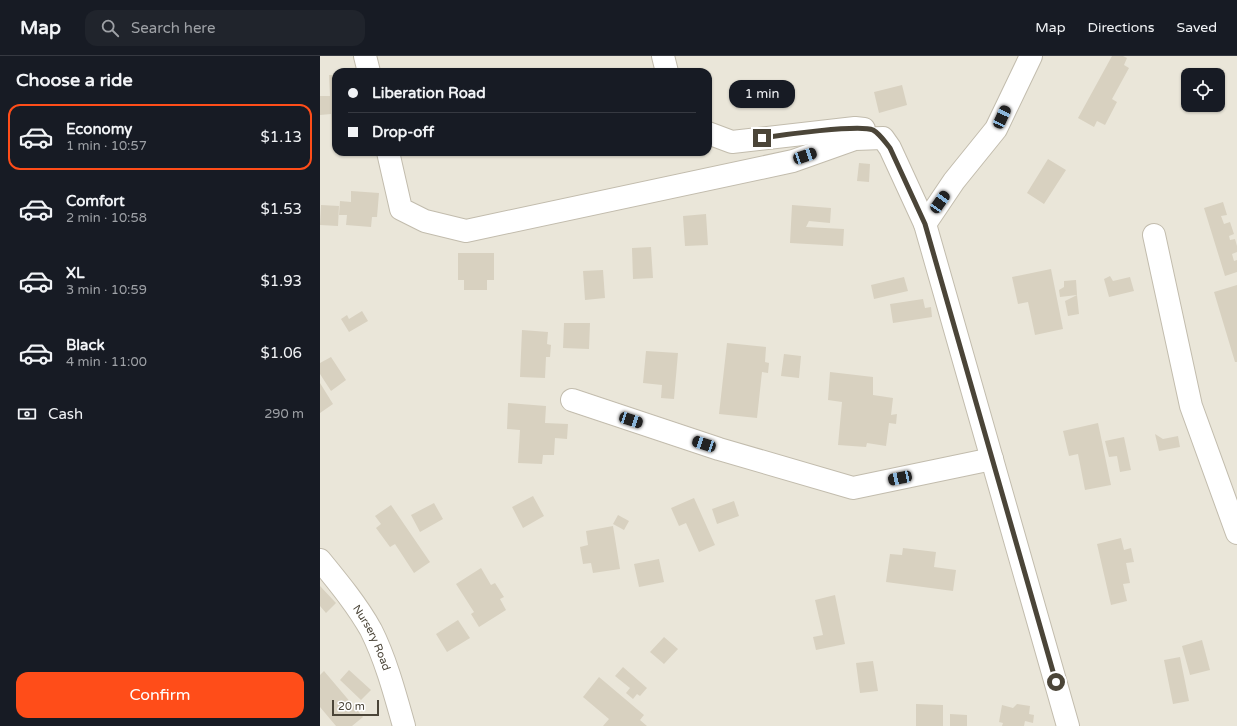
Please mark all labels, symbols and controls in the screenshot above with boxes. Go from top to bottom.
search box [85,10,365,46]
text: Map [20,17,61,39]
icon: search [99,17,121,39]
text: Search here [131,19,215,37]
text: Map [1035,19,1066,36]
text: Directions [1088,19,1155,36]
text: Saved [1177,19,1217,36]
map controls [1181,68,1225,112]
button: locate [1181,68,1225,112]
text: Choose a ride [16,69,133,91]
callout: 1 min [729,80,795,108]
text: Liberation Road [372,84,486,102]
text: 1 min [745,86,779,102]
car [991,104,1013,130]
icon: car [18,119,54,155]
text: Economy [66,120,132,138]
text: Drop-off [372,123,434,141]
text: $1.13 [261,128,302,146]
route end [753,129,771,147]
text: 1 min · 10:57 [66,138,147,154]
car [792,146,818,166]
car [928,189,952,215]
icon: car [18,191,54,227]
text: Comfort [66,192,125,210]
text: $1.53 [261,200,302,218]
text: 2 min · 10:58 [66,210,147,226]
icon: car [18,263,54,299]
text: XL [66,264,85,282]
text: $1.93 [261,272,302,290]
text: 3 min · 10:59 [66,282,147,298]
icon: car [18,335,54,371]
text: Black [66,336,105,354]
text: $1.06 [261,344,302,362]
text: 4 min · 11:00 [66,354,147,370]
icon: cash [16,403,38,425]
text: Cash [48,405,83,423]
text: 290 m [264,406,304,422]
car [618,411,644,429]
car [691,435,717,453]
car [887,470,913,486]
street label: Nursery Road [350,602,393,672]
button: Confirm [16,672,304,718]
route start [1047,673,1065,691]
scale bar [332,698,379,717]
text: 20 m [338,700,365,713]

